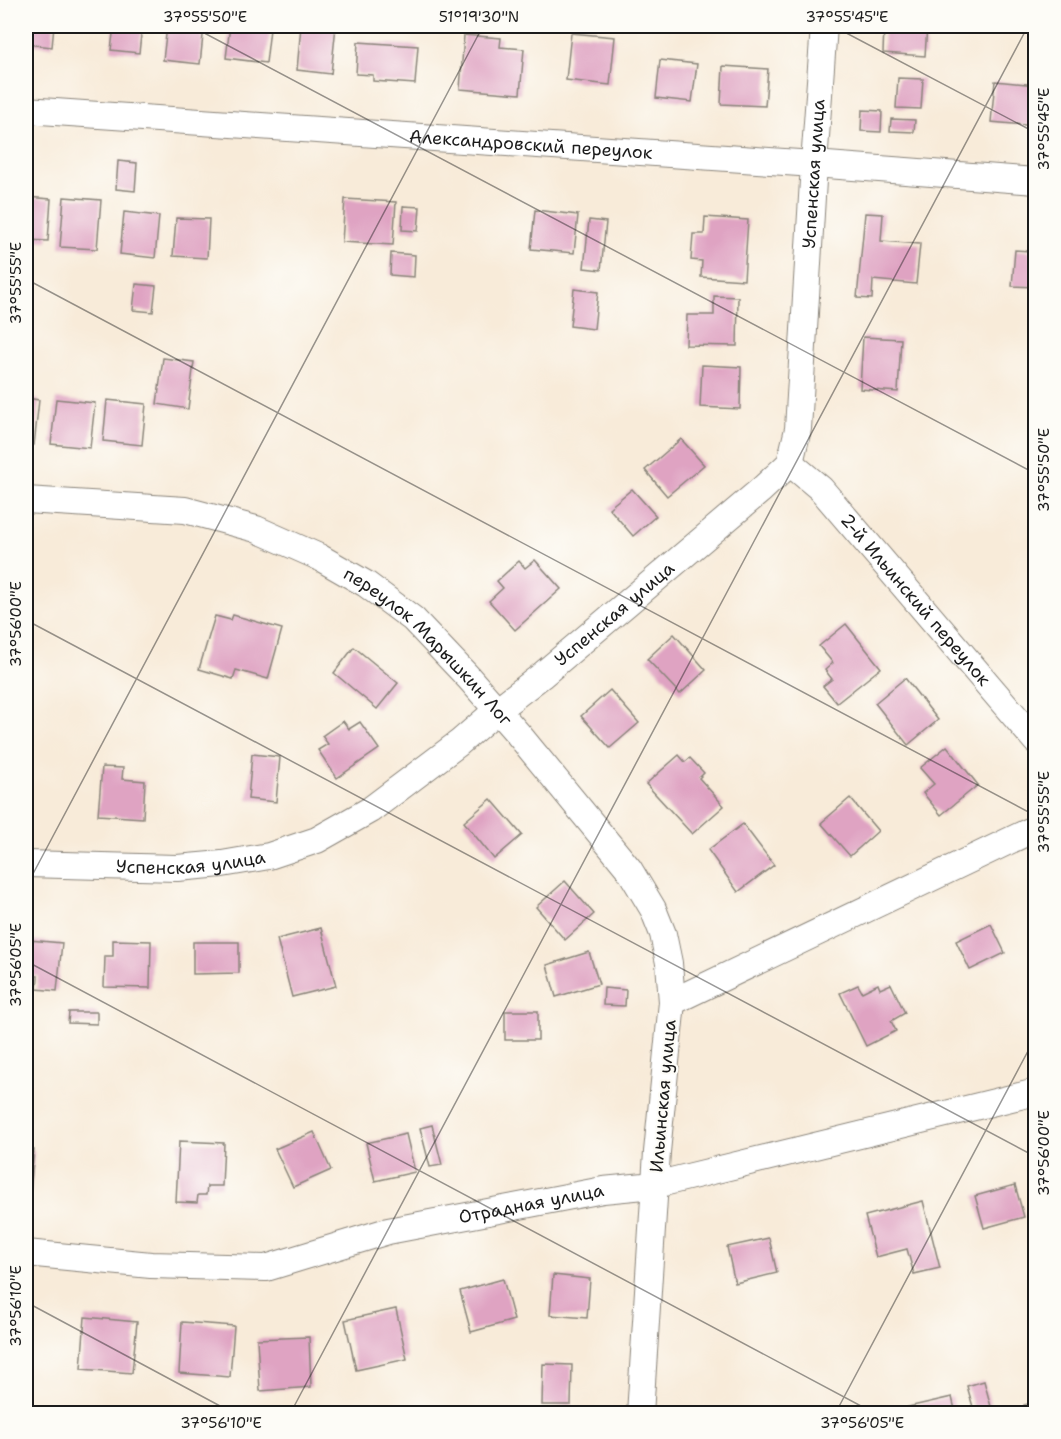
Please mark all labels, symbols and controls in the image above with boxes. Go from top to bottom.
text: 37°55'50"E [163,7,247,27]
text: 51°19'30"N [439,7,519,27]
text: 37°55'45"E [805,7,889,27]
text: 37°55'45"E [1034,87,1054,171]
street label: Успенская улица [797,98,831,249]
street label: Александровский переулок [408,124,654,165]
text: 37°55'55"E [6,242,26,324]
text: 37°55'50"E [1034,428,1054,512]
street label: 2-й Ильинский переулок [835,508,996,691]
street label: Успенская улица [549,556,680,671]
street label: переулок Марышкин Лог [339,562,518,731]
text: 37°56'00"E [6,581,26,667]
text: 37°55'55"E [1034,771,1054,853]
street label: Успенская улица [116,845,267,880]
text: 37°56'05"E [6,923,26,1007]
street label: Ильинская улица [644,1018,682,1174]
text: 37°56'00"E [1034,1110,1054,1196]
street label: Отрадная улица [457,1178,606,1229]
text: 37°56'10"E [6,1265,26,1347]
text: 37°56'10"E [180,1413,262,1433]
text: 37°56'05"E [820,1413,904,1433]

